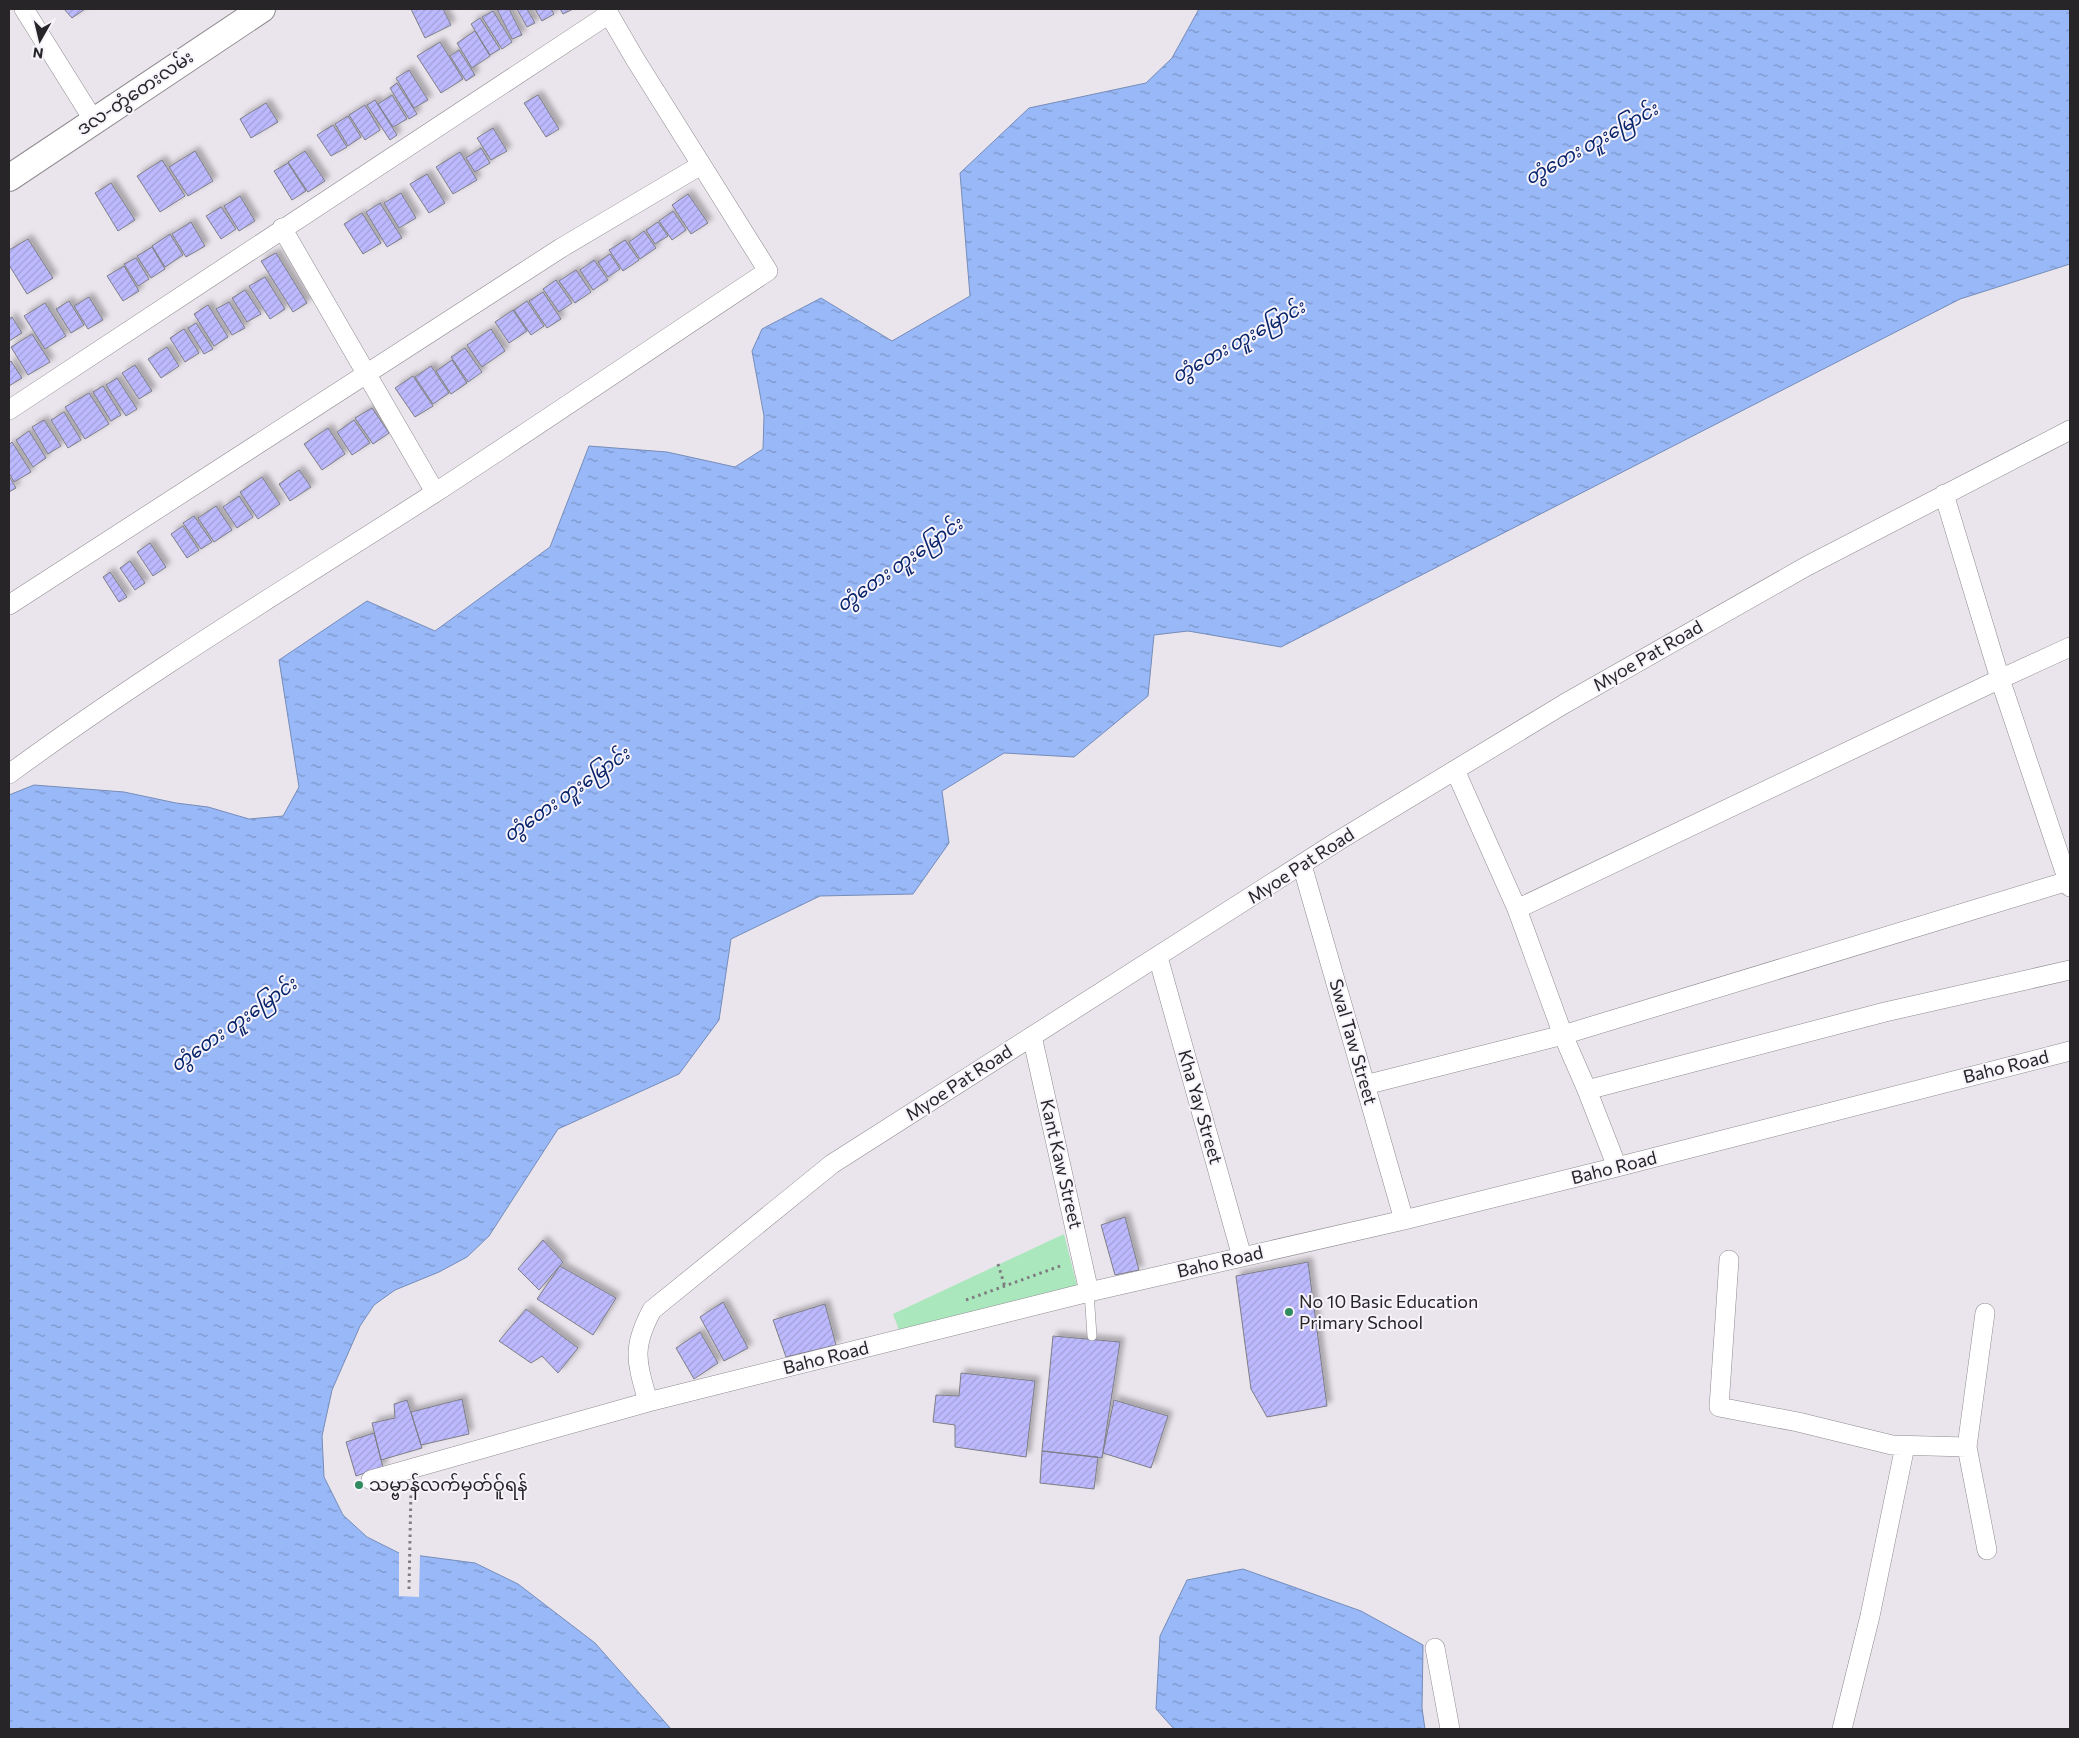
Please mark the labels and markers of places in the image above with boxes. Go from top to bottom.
place label: No 10 Basic Education Primary School [1299,1290,1478,1333]
marker: No 10 Basic Education Primary School [1283,1306,1295,1318]
place label: သမ္ဗာန်လက်မှတ်ဝ်ူရန် [369,1472,528,1500]
marker: သမ္ဗာန်လက်မှတ်ဝ်ူရန် [353,1479,365,1491]

